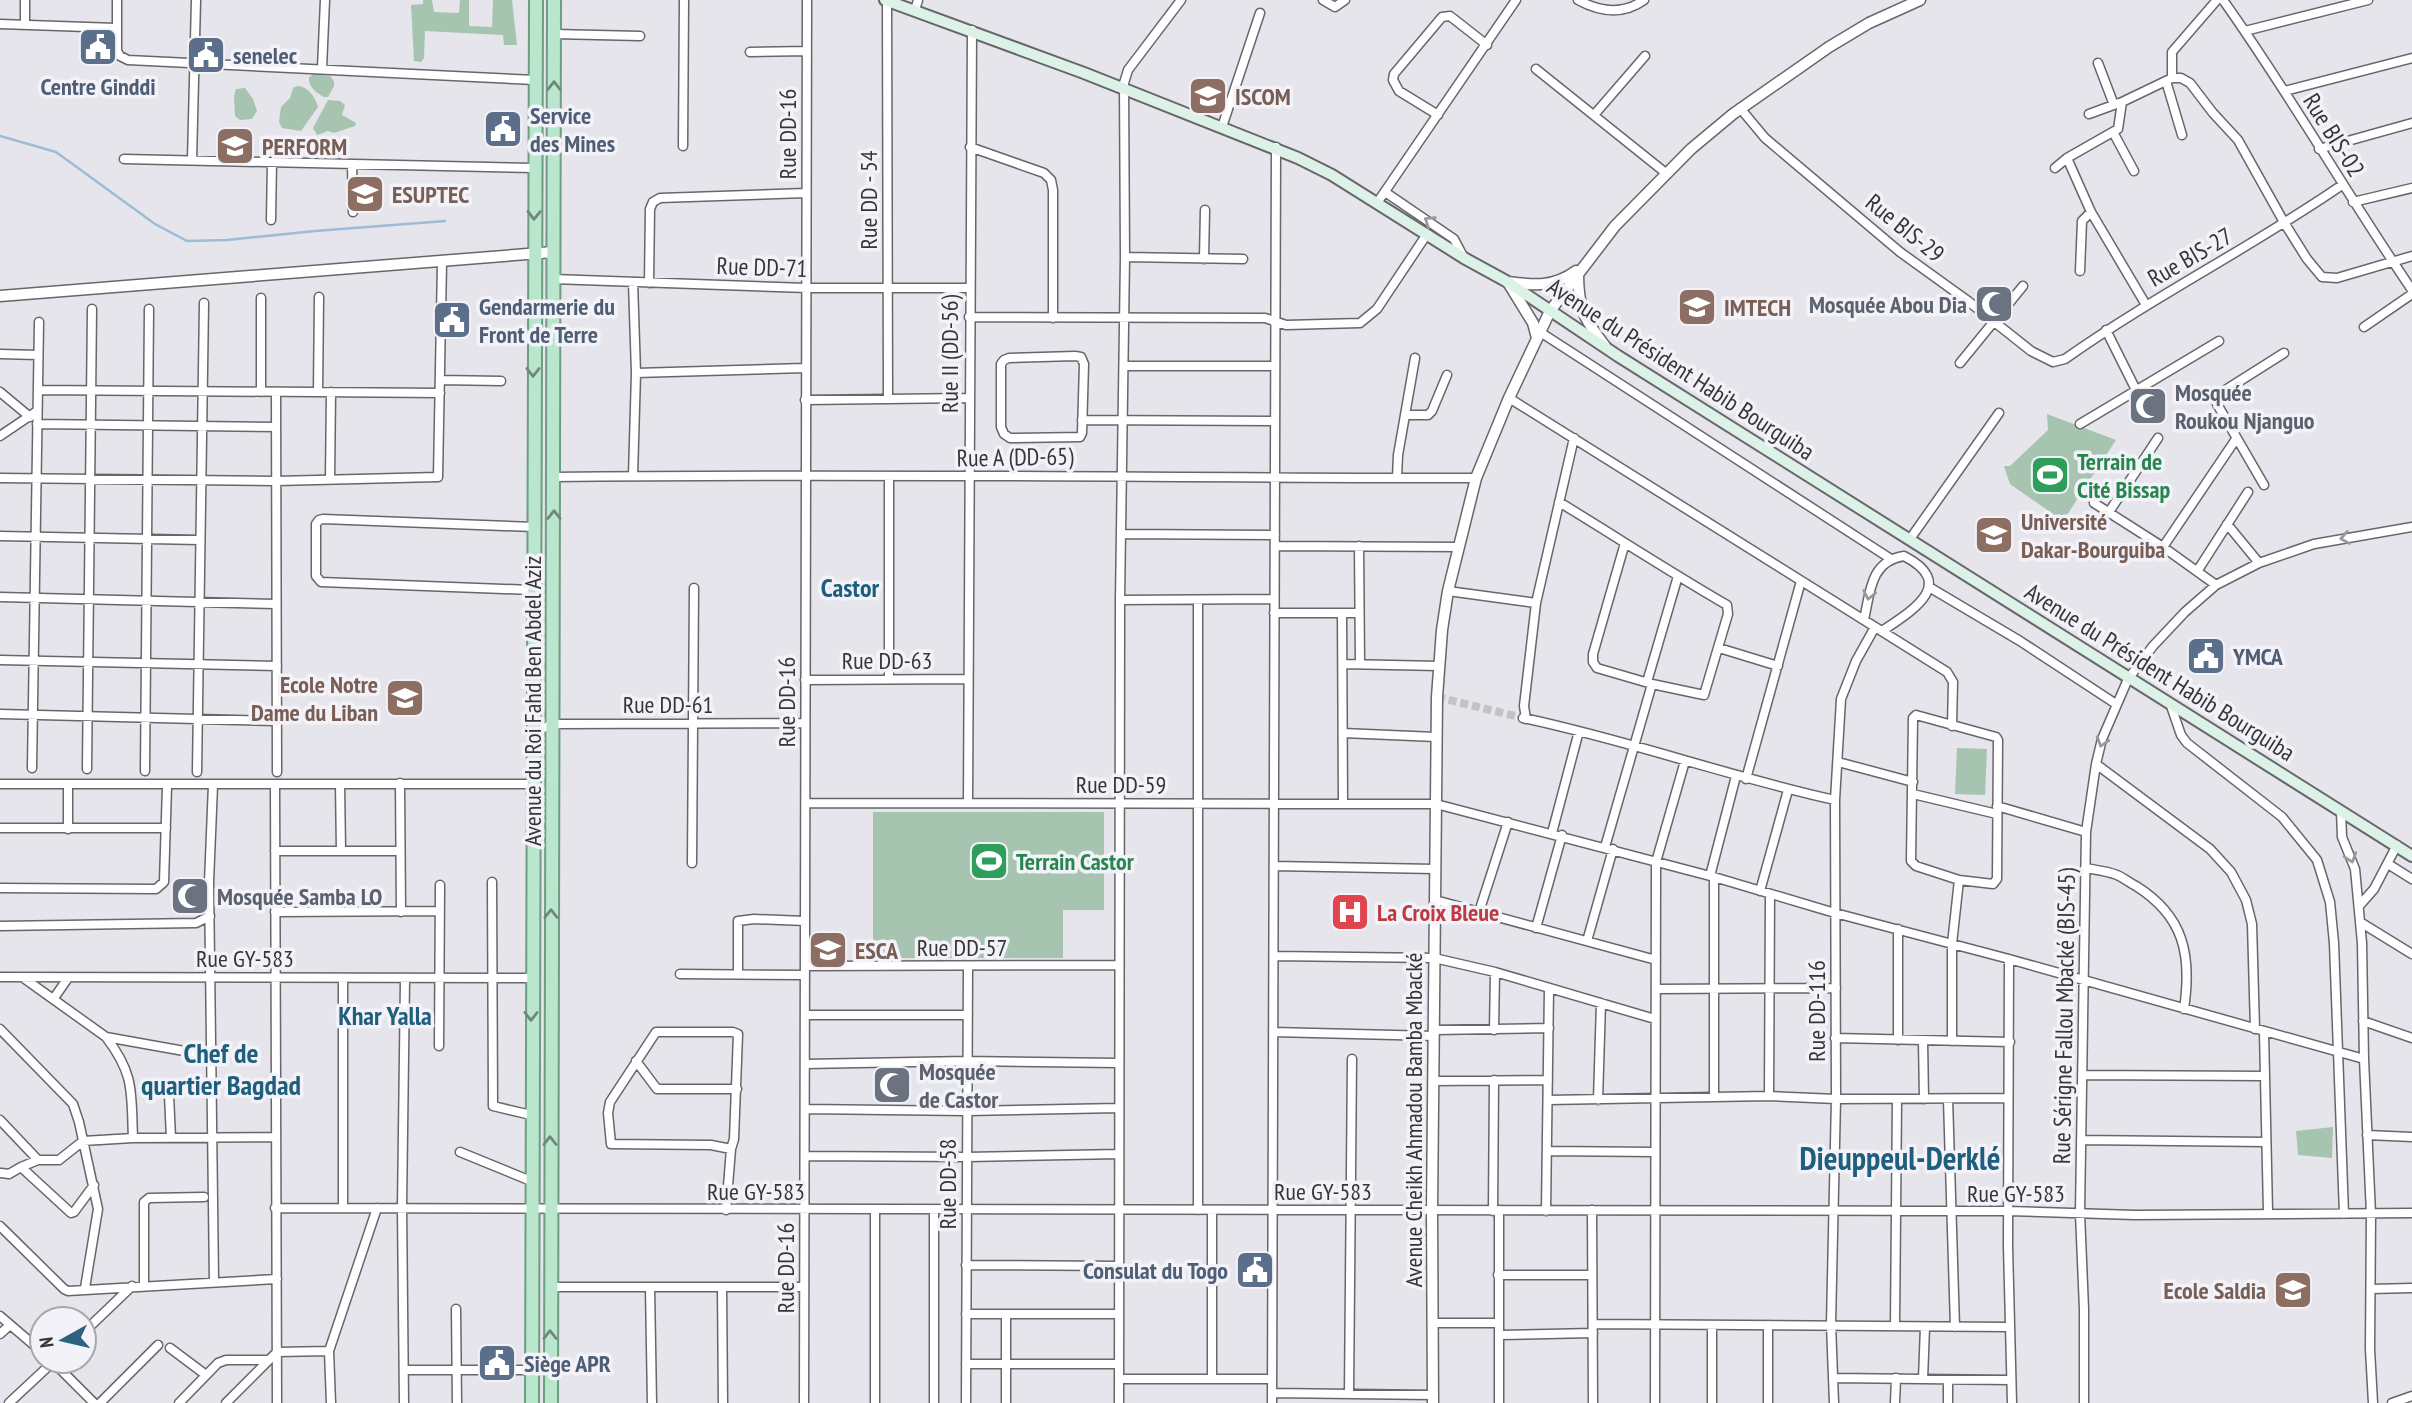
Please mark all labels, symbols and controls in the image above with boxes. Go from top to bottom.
public building icon: Centre Ginddi [77,26,119,68]
public building icon: senelec [185,34,227,76]
place label: senelec [233,40,298,71]
place label: Centre Ginddi [40,71,156,102]
school or university icon: ISCOM [1187,75,1229,117]
one-way arrow [546,80,562,91]
place label: ISCOM [1235,81,1291,112]
street label: Rue BIS-02 [2296,87,2372,183]
street label: Rue DD-16 [772,89,803,179]
place label: Service des Mines [530,100,615,159]
public building icon: Service des Mines [482,108,524,150]
school or university icon: PERFORM [214,125,256,167]
place label: PERFORM [262,131,347,162]
street label: Rue DD - 54 [853,150,884,250]
school or university icon: ESUPTEC [344,173,386,215]
place label: ESUPTEC [392,179,469,210]
street label: Rue BIS-29 [1859,187,1951,269]
one-way arrow [526,210,542,221]
one-way arrow [1424,217,1437,229]
street label: Rue BIS-27 [2142,220,2238,294]
street label: Rue DD-71 [716,250,808,284]
street label: Avenue du Président Habib Bourguiba [1542,271,1820,467]
mosque icon: Mosquée Abou Dia [1973,283,2015,325]
school or university icon: IMTECH [1676,286,1718,328]
place label: Mosquée Abou Dia [1809,289,1967,320]
place label: Gendarmerie du Front de Terre [479,291,615,350]
place label: IMTECH [1724,292,1791,323]
street label: Rue II (DD-56) [934,295,965,413]
public building icon: Gendarmerie du Front de Terre [431,299,473,341]
one-way arrow [525,367,541,377]
place label: Mosquée Roukou Njanguo [2175,377,2315,436]
mosque icon: Mosquée Roukou Njanguo [2127,385,2169,427]
street label: Rue A (DD-65) [956,440,1074,474]
place label: Terrain de Cité Bissap [2077,446,2170,505]
sports icon: Terrain de Cité Bissap [2029,454,2071,496]
place label: Université Dakar-Bourguiba [2021,506,2165,565]
one-way arrow [546,509,562,520]
school or university icon: Université Dakar-Bourguiba [1973,514,2015,556]
one-way arrow [2339,530,2351,545]
street label: Avenue du Roi Fahd Ben Abdel Aziz [517,556,548,846]
district label: Castor [821,571,880,604]
street label: Avenue du Président Habib Bourguiba [2019,576,2301,768]
one-way arrow [1863,589,1878,601]
public building icon: YMCA [2185,635,2227,677]
place label: YMCA [2232,641,2284,672]
street label: Rue DD-63 [842,645,932,676]
street label: Rue DD-16 [771,657,802,747]
place label: Ecole Notre Dame du Liban [251,669,378,728]
school or university icon: Ecole Notre Dame du Liban [384,677,426,719]
street label: Rue DD-61 [623,689,713,720]
one-way arrow [2095,735,2110,747]
street label: Rue DD-59 [1076,769,1166,800]
sports icon: Terrain Castor [968,840,1010,882]
place label: Terrain Castor [1016,846,1135,877]
one-way arrow [2343,852,2357,864]
street label: Rue Sérigne Fallou Mbacké (BIS-45) [2046,867,2082,1164]
mosque icon: Mosquée Samba LO [169,875,211,917]
place label: Mosquée Samba LO [217,881,382,912]
hospital icon: La Croix Bleue [1329,891,1371,933]
place label: La Croix Bleue [1377,897,1499,928]
one-way arrow [543,908,559,919]
school or university icon: ESCA [807,929,849,971]
street label: Rue DD-57 [917,932,1007,963]
place label: ESCA [855,935,899,966]
street label: Rue GY-583 [196,943,294,974]
street label: Avenue Cheikh Ahmadou Bamba Mbacké [1398,953,1429,1287]
street label: Rue DD-116 [1801,960,1832,1062]
district label: Khar Yalla [338,999,432,1032]
one-way arrow [523,1011,539,1021]
district label: Chef de quartier Bagdad [141,1034,301,1103]
place label: Mosquée de Castor [919,1056,999,1115]
mosque icon: Mosquée de Castor [871,1064,913,1106]
one-way arrow [542,1136,558,1146]
district label: Dieuppeul-Derklé [1799,1137,2001,1179]
street label: Rue DD-58 [932,1139,963,1229]
street label: Rue GY-583 [707,1176,805,1207]
street label: Rue GY-583 [1274,1176,1372,1207]
street label: Rue GY-583 [1967,1178,2065,1209]
street label: Rue DD-16 [770,1223,801,1313]
public building icon: Consulat du Togo [1234,1249,1276,1291]
place label: Consulat du Togo [1083,1255,1228,1286]
school or university icon: Ecole Saldia [2272,1269,2314,1311]
place label: Ecole Saldia [2164,1275,2266,1306]
north arrow [28,1305,98,1375]
one-way arrow [543,1329,558,1340]
text: N [34,1336,59,1349]
public building icon: Siège APR [476,1342,518,1384]
place label: Siège APR [524,1348,611,1379]

